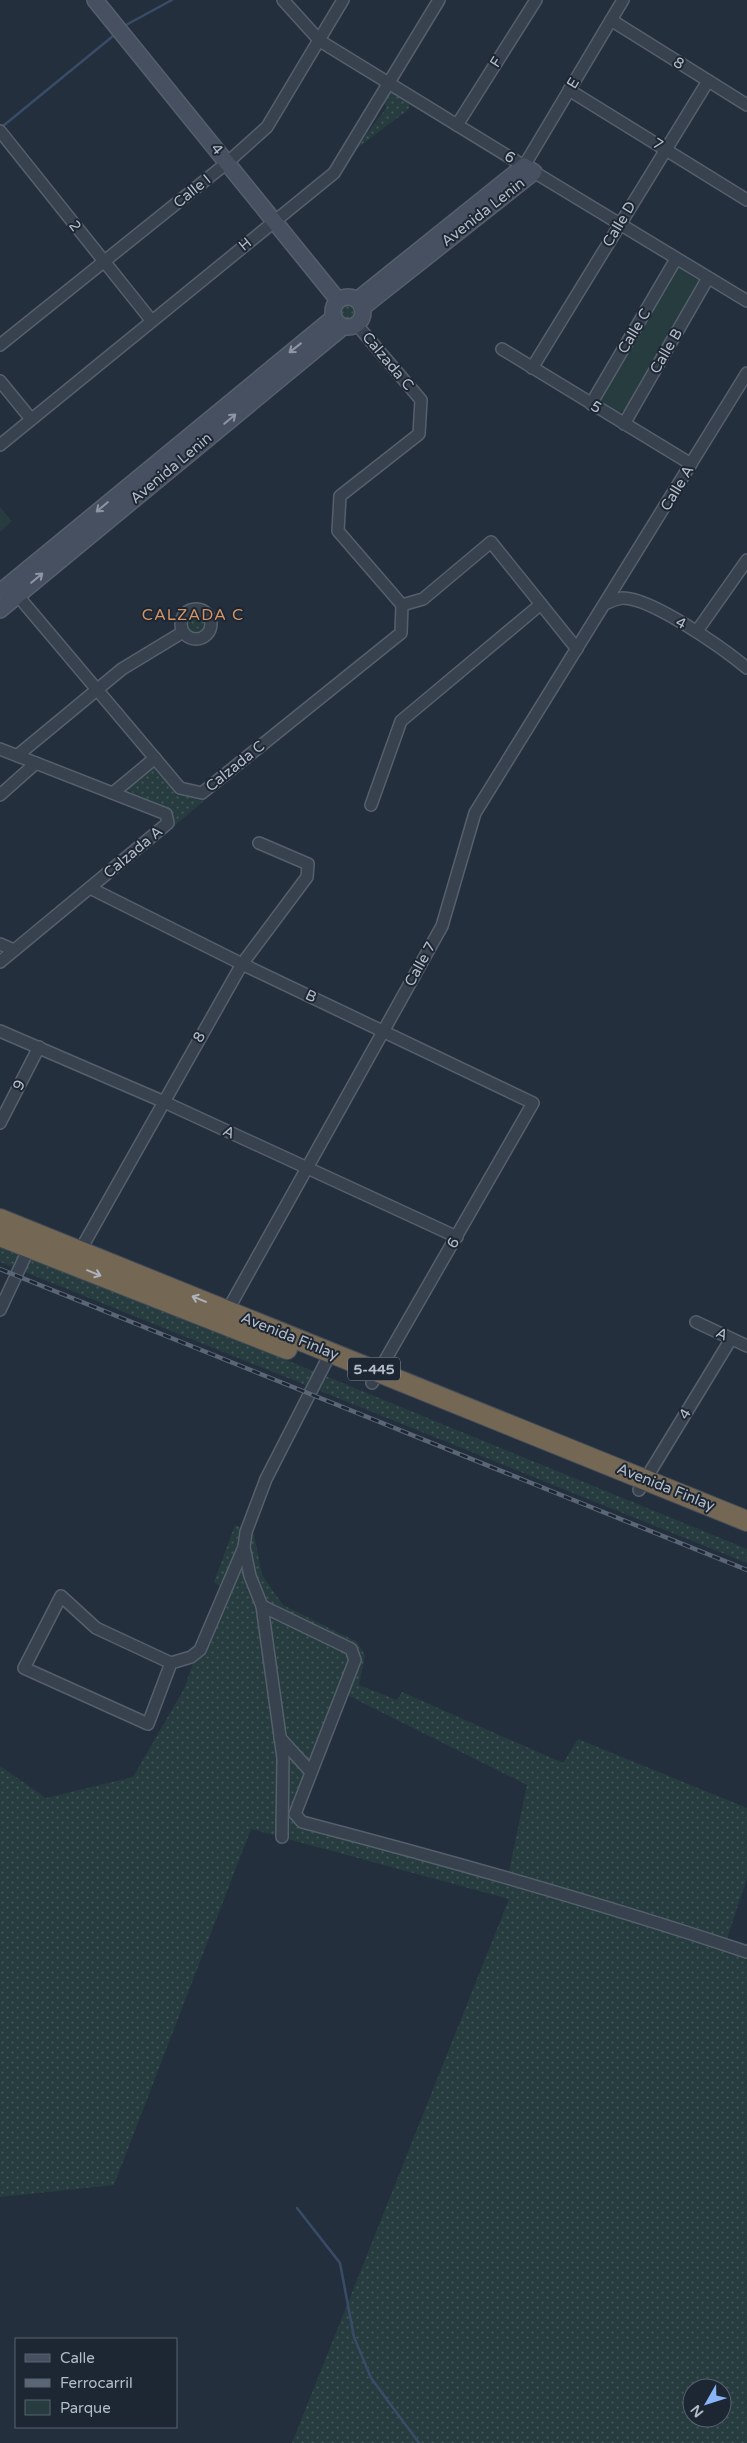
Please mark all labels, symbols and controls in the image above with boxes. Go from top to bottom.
street label: F [486,53,506,71]
street label: 8 [670,53,688,73]
street label: E [563,74,583,92]
street label: 7 [649,134,667,154]
street label: 4 [207,140,227,158]
street label: 6 [501,147,519,167]
street label: Calle I [170,170,214,212]
street label: Avenida Lenin [438,174,528,250]
street label: Calle D [598,198,640,250]
street label: 2 [65,217,85,235]
street label: H [235,233,255,255]
street label: Calle C [614,305,654,357]
street label: Calle B [646,325,686,377]
street label: Calzada C [358,328,418,394]
one-way arrow [289,343,302,354]
street label: 5 [587,397,605,417]
one-way arrow [223,413,236,424]
street label: Avenida Lenin [127,429,215,507]
street label: Calle A [656,462,698,514]
one-way arrow [96,502,109,513]
one-way arrow [31,573,44,584]
district label: CALZADA C [142,605,244,625]
street label: 4 [673,613,689,633]
street label: Calzada C [202,737,268,795]
street label: Calzada A [100,822,166,882]
street label: Calle 7 [400,939,440,989]
street label: B [302,986,320,1006]
street label: 8 [189,1028,209,1046]
street label: 9 [9,1077,29,1093]
street label: A [220,1121,238,1143]
street label: 6 [443,1234,463,1252]
one-way arrow [87,1269,102,1278]
one-way arrow [192,1294,207,1303]
street label: Avenida Finlay [239,1308,341,1364]
street label: A [713,1323,731,1345]
road number: 5-445 [348,1358,400,1380]
street label: 4 [675,1405,695,1423]
street label: Avenida Finlay [615,1459,717,1515]
legend [15,2338,178,2428]
text: Calle [60,2349,95,2367]
text: Ferrocarril [60,2374,133,2392]
north arrow [682,2378,732,2428]
text: Parque [60,2399,111,2417]
text: N [687,2401,707,2421]

